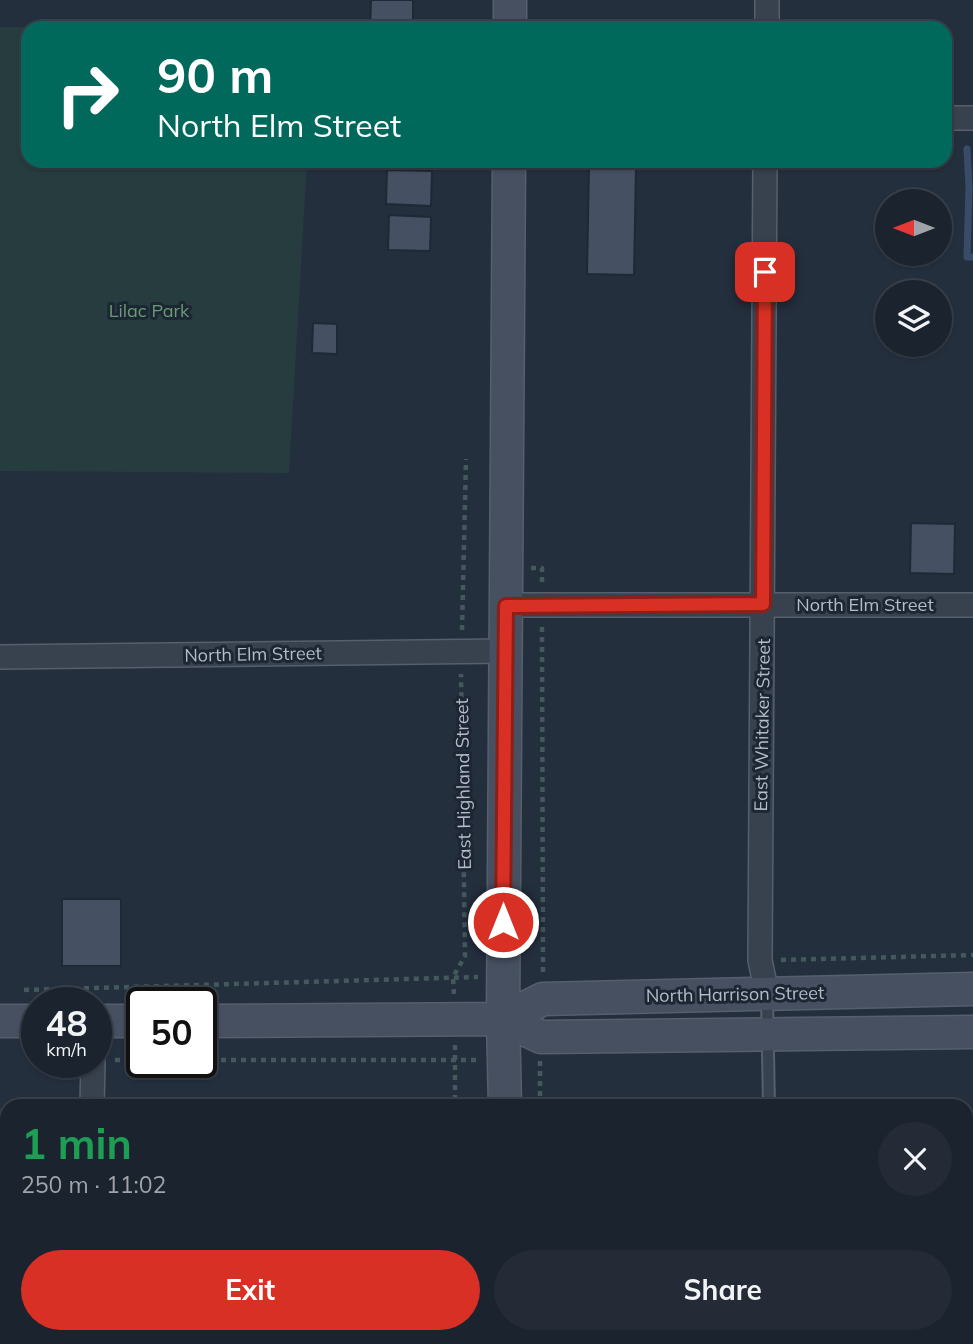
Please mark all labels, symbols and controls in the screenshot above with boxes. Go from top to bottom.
text: 90 m [157,44,273,105]
icon: right [42,49,133,140]
text: North Elm Street [157,105,401,145]
north arrow [875,189,952,266]
map controls [875,189,952,357]
pin [735,242,795,302]
icon: arrive [746,253,784,291]
button: layers [875,280,952,357]
park label: Lilac Park [109,299,190,322]
street label: North Elm Street [796,593,934,616]
street label: East Whitaker Street [749,638,775,812]
street label: North Elm Street [184,641,322,667]
street label: East Highland Street [450,698,476,870]
position arrow [466,885,540,959]
street label: North Harrison Street [646,981,824,1007]
speed limit sign: 50 [126,987,217,1078]
text: 48 [45,1001,88,1045]
text: km/h [46,1038,87,1061]
text: 1 min [21,1117,132,1170]
button: close [878,1122,952,1196]
text: 250 m · 11:02 [21,1170,166,1199]
button: Exit [21,1250,480,1330]
button: Share [494,1250,952,1330]

